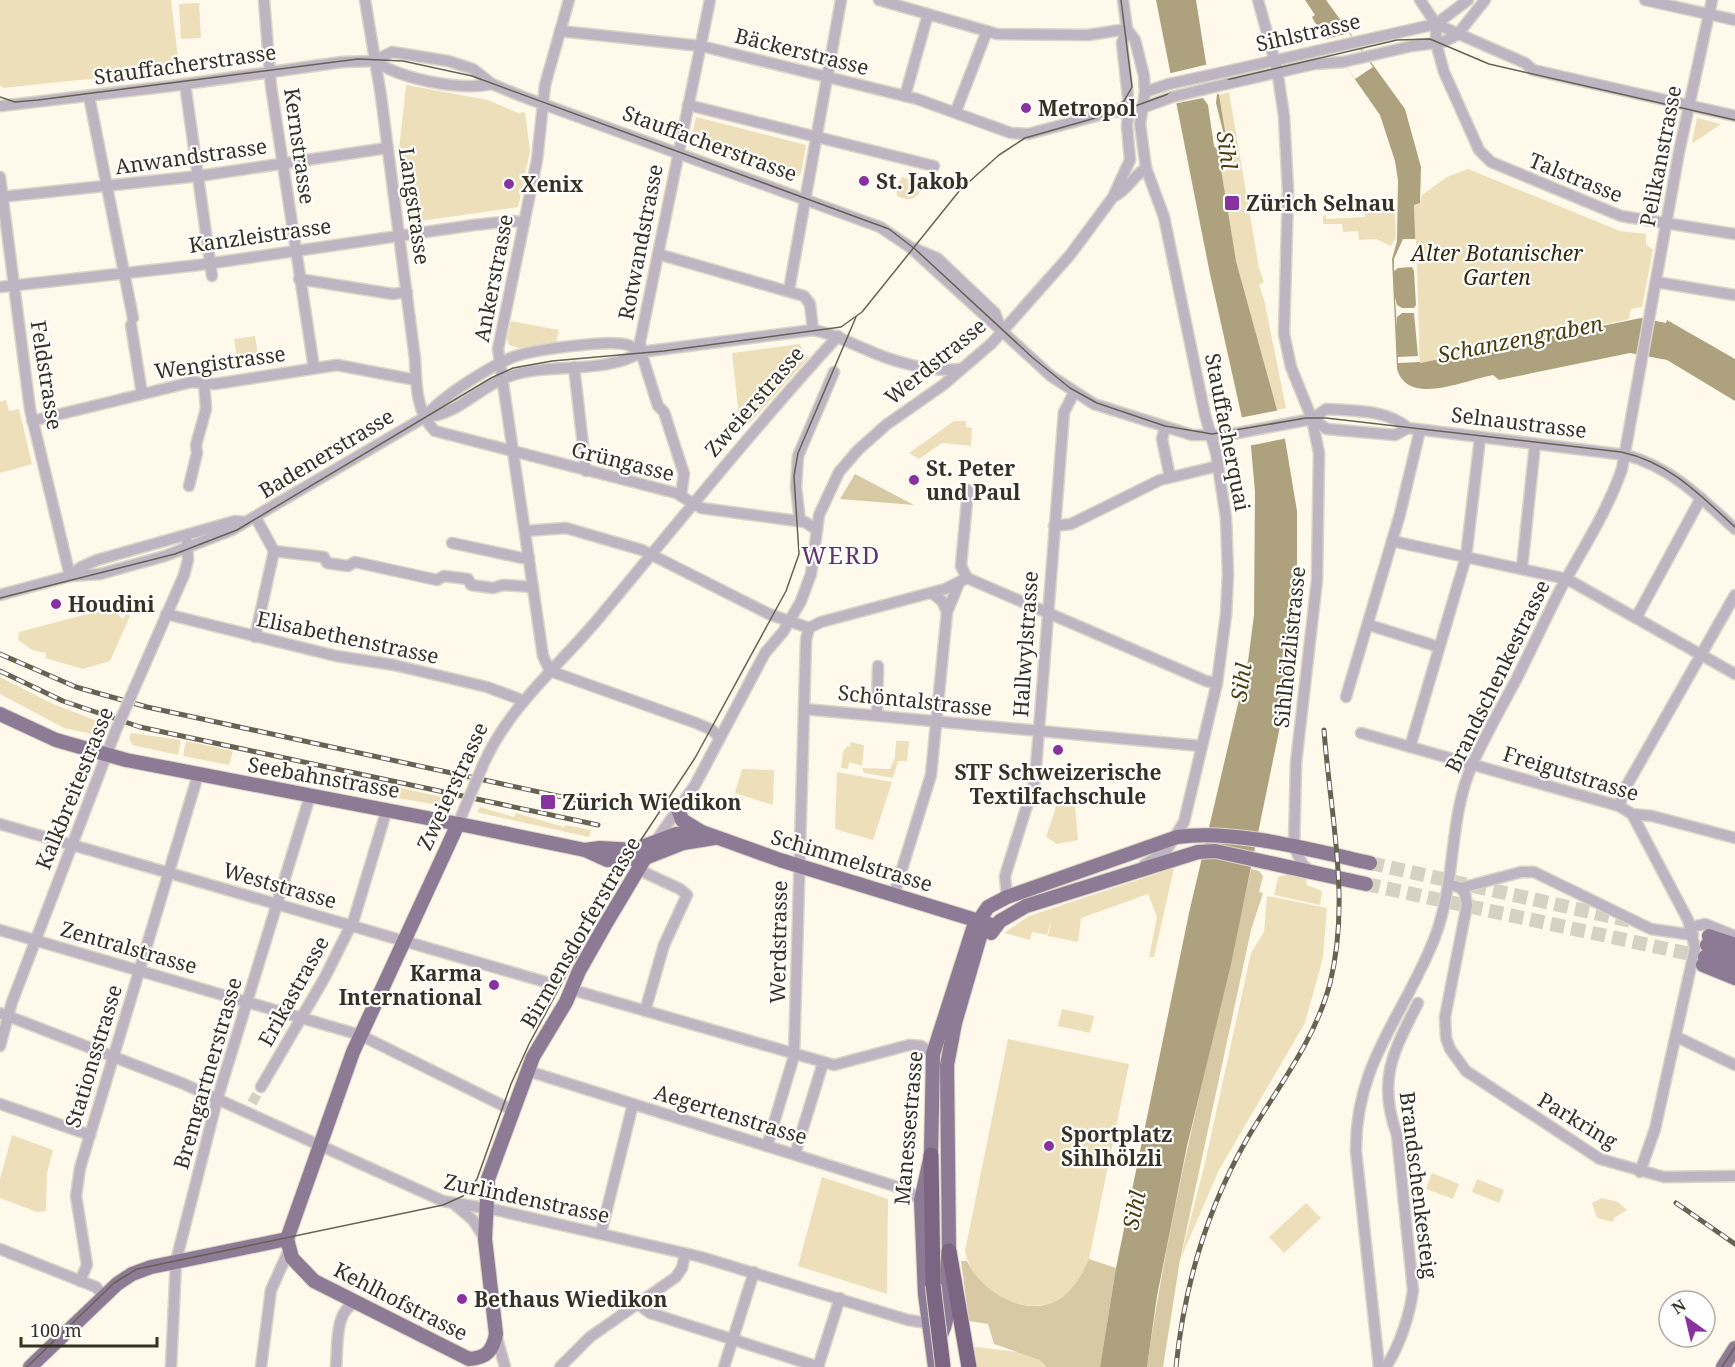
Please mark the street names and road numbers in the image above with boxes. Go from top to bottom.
street label: Sihlstrasse [1253,6,1363,58]
street label: Bäckerstrasse [732,21,872,81]
street label: Stauffacherstrasse [92,37,278,91]
street label: Pelikanstrasse [1633,83,1687,229]
street label: Kernstrasse [278,86,322,206]
street label: Stauffacherstrasse [619,98,801,188]
street label: Anwandstrasse [113,131,269,181]
street label: Talstrasse [1525,145,1627,209]
street label: Langstrasse [393,146,437,266]
street label: Rotwandstrasse [611,162,669,322]
street label: Kanzleistrasse [187,211,333,259]
street label: Ankerstrasse [467,212,519,344]
street label: Werdstrasse [878,311,992,411]
street label: Feldstrasse [25,318,69,432]
street label: Wengistrasse [153,339,287,385]
street label: Zweierstrasse [698,340,810,462]
street label: Stauffacherquai [1199,351,1257,514]
street label: Selnaustrasse [1450,400,1588,444]
street label: Badenerstrasse [253,402,399,504]
street label: Grüngasse [569,435,677,487]
street label: Sihlhölzlistrasse [1267,565,1311,729]
street label: Hallwylstrasse [1006,570,1044,718]
street label: Brandschenkestrasse [1438,575,1556,777]
street label: Elisabethenstrasse [254,604,442,670]
street label: Schöntalstrasse [837,678,993,722]
street label: Kalkbreitestrasse [29,703,119,873]
street label: Zweierstrasse [410,718,494,854]
street label: Freigutstrasse [1500,739,1642,807]
street label: Seebahnstrasse [246,750,402,804]
street label: Schimmelstrasse [768,822,936,898]
street label: Birmensdorferstrasse [514,831,646,1033]
street label: Weststrasse [220,855,340,915]
street label: Werdstrasse [763,880,793,1004]
street label: Zentralstrasse [57,914,201,980]
street label: Erikastrasse [251,931,335,1051]
street label: Bremgartnerstrasse [166,974,248,1172]
street label: Stationsstrasse [58,981,128,1131]
street label: Manessestrasse [887,1050,929,1206]
street label: Aegertenstrasse [651,1077,811,1151]
street label: Parkring [1533,1085,1624,1155]
street label: Brandschenkesteig [1394,1090,1444,1281]
street label: Zurlindenstrasse [442,1167,612,1229]
street label: Kehlhofstrasse [329,1255,473,1347]

